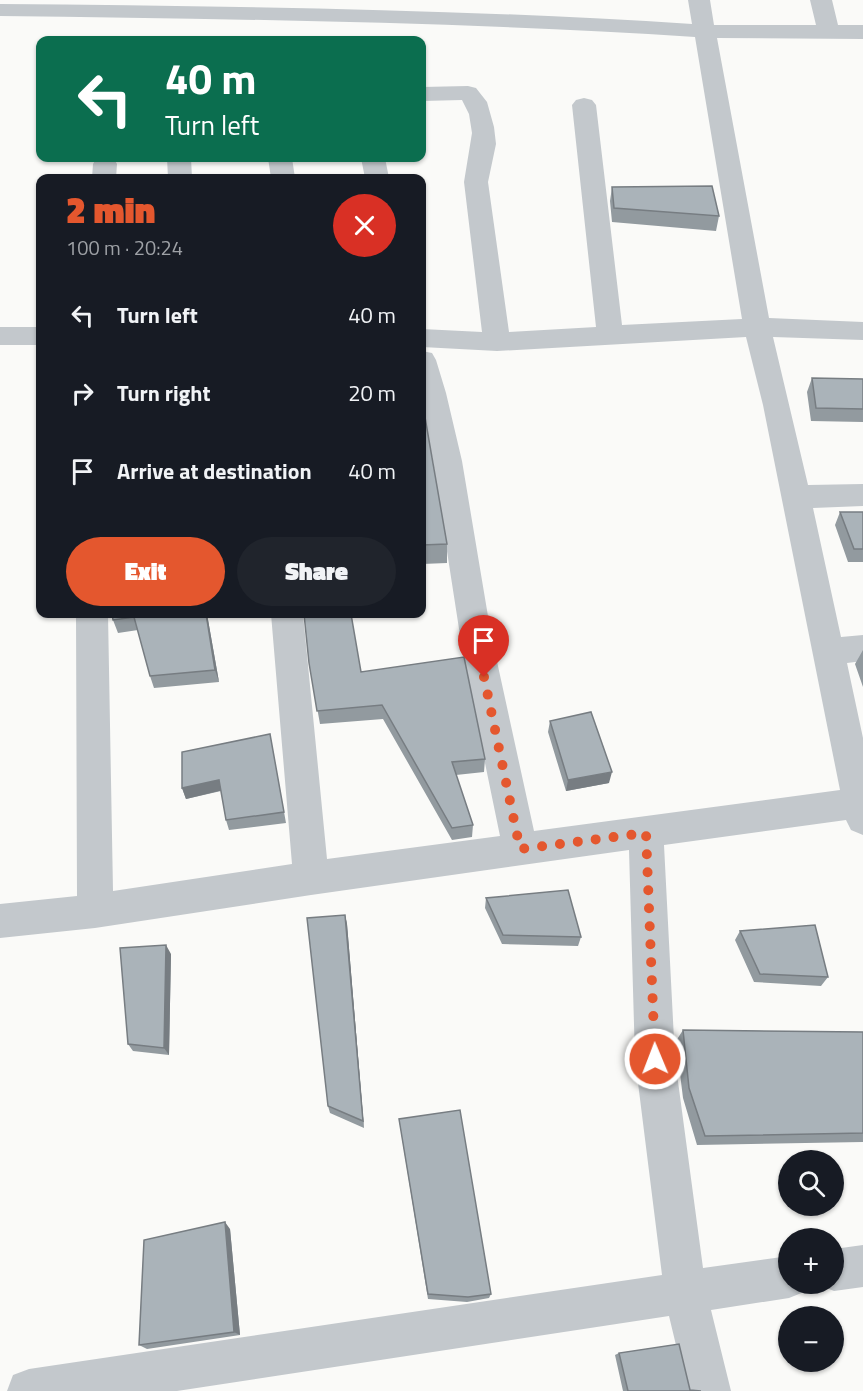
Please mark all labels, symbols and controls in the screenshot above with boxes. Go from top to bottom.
text: 40 m [165,46,257,110]
icon: left [66,60,144,138]
text: Turn left [165,104,259,145]
text: 2 min [66,182,155,237]
button: close [333,194,396,257]
text: 100 m · 20:24 [66,232,183,263]
text: Turn left [117,298,198,332]
text: 40 m [348,298,396,332]
icon: left [66,299,99,332]
text: Turn right [117,376,211,410]
text: 20 m [348,376,396,410]
icon: right [66,377,99,410]
text: Arrive at destination [117,454,312,488]
text: 40 m [348,454,396,488]
icon: arrive [66,455,99,488]
button: Exit [66,537,225,606]
button: Share [237,537,396,606]
pin [458,615,509,677]
icon: arrive [467,624,500,657]
position arrow [623,1027,687,1091]
map controls [778,1150,844,1372]
button: search [778,1150,844,1216]
button: + [778,1228,844,1294]
button: − [778,1306,844,1372]

